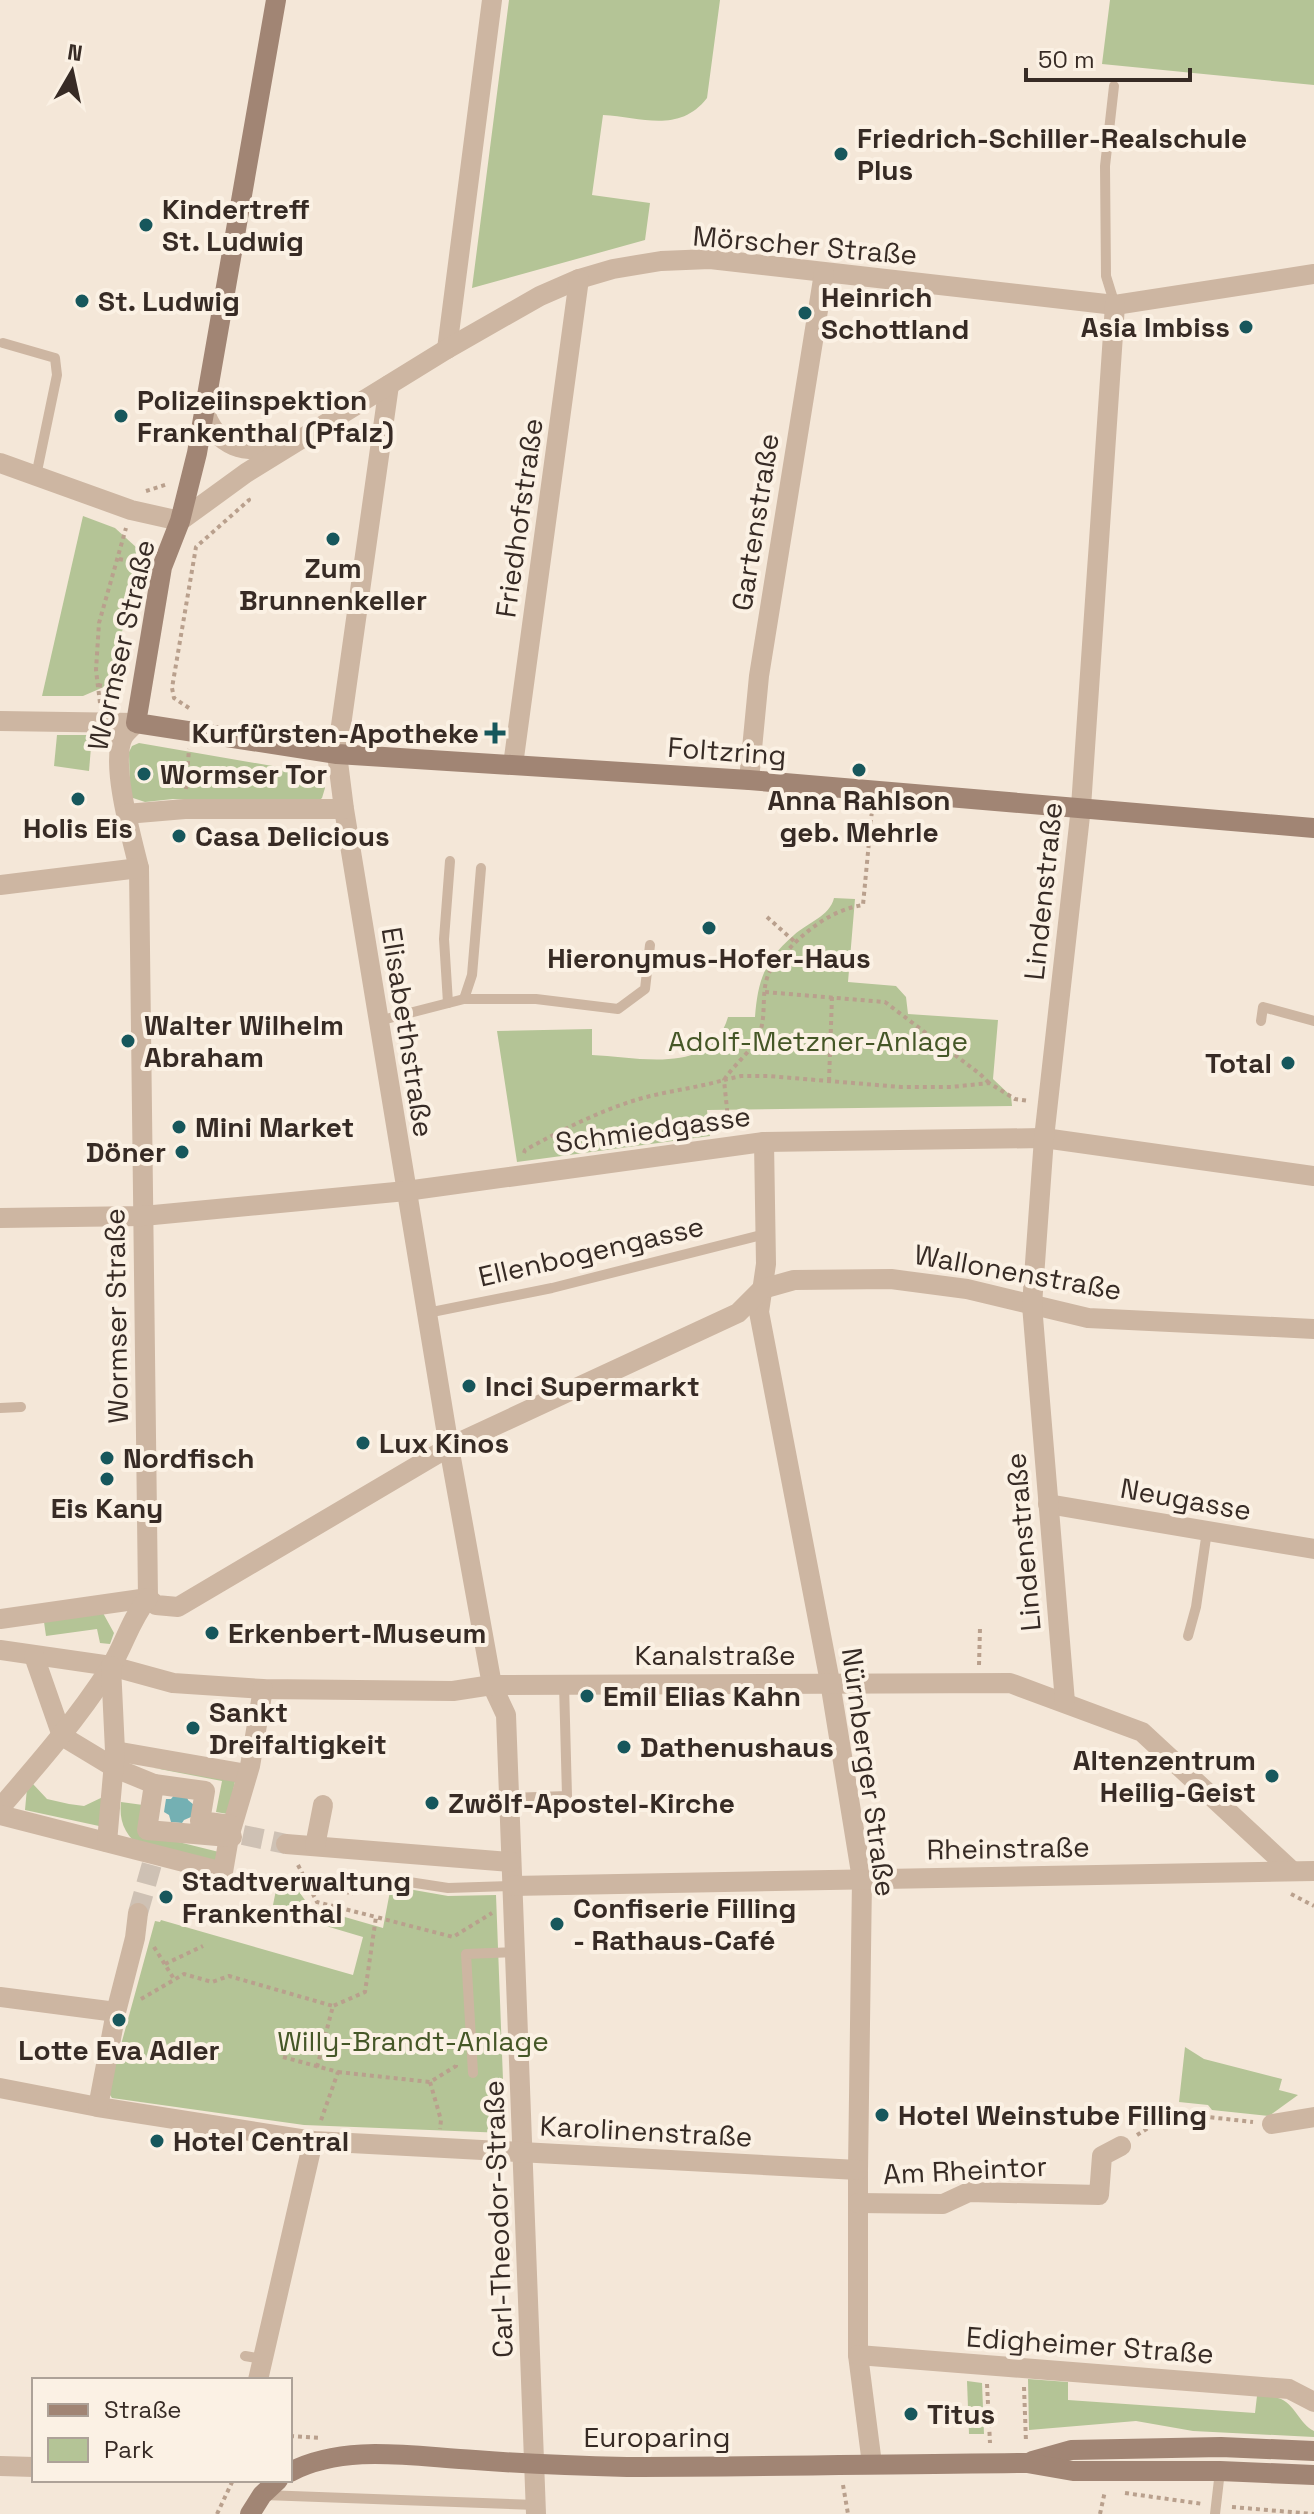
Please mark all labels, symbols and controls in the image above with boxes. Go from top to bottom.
north arrow [32,32,112,112]
scale bar [1026,32,1190,82]
text: N [66,37,85,67]
text: 50 m [1038,44,1095,75]
place label: Friedrich-Schiller-Realschule Plus [857,120,1247,188]
marker: Friedrich-Schiller-Realschule Plus [832,145,850,163]
place label: Kindertreff St. Ludwig [162,191,310,259]
marker: Kindertreff St. Ludwig [137,216,155,234]
street label: Mörscher Straße [691,217,919,273]
place label: Heinrich Schottland [821,279,969,347]
place label: St. Ludwig [98,283,240,319]
marker: St. Ludwig [73,292,91,310]
marker: Heinrich Schottland [796,304,814,322]
place label: Asia Imbiss [1081,309,1230,345]
marker: Asia Imbiss [1237,318,1255,336]
place label: Polizeiinspektion Frankenthal (Pfalz) [137,382,394,450]
marker: Polizeiinspektion Frankenthal (Pfalz) [112,407,130,425]
street label: Friedhofstraße [487,416,551,620]
street label: Gartenstraße [723,431,787,613]
marker: Zum Brunnenkeller [324,530,342,548]
street label: Wormser Straße [79,536,163,754]
place label: Zum Brunnenkeller [239,550,427,618]
place label: Kurfürsten-Apotheke [192,715,479,751]
marker: Kurfürsten-Apotheke [486,724,504,742]
street label: Foltzring [666,729,788,773]
place label: Wormser Tor [160,756,327,792]
marker: Anna Rahlson geb. Mehrle [850,761,868,779]
marker: Wormser Tor [135,765,153,783]
place label: Anna Rahlson geb. Mehrle [767,782,951,850]
marker: Holis Eis [69,790,87,808]
street label: Lindenstraße [1016,800,1070,982]
place label: Holis Eis [23,810,133,846]
place label: Casa Delicious [195,818,390,854]
marker: Casa Delicious [170,827,188,845]
marker: Hieronymus-Hofer-Haus [700,919,718,937]
street label: Elisabethstraße [374,924,442,1140]
place label: Hieronymus-Hofer-Haus [547,940,871,976]
place label: Walter Wilhelm Abraham [144,1007,344,1075]
park label: Adolf-Metzner-Anlage [668,1023,968,1059]
marker: Walter Wilhelm Abraham [119,1032,137,1050]
place label: Total [1205,1045,1272,1081]
marker: Total [1279,1054,1297,1072]
street label: Schmiedgasse [553,1097,753,1161]
place label: Mini Market [195,1109,354,1145]
marker: Mini Market [170,1118,188,1136]
place label: Döner [86,1134,166,1170]
marker: Döner [173,1143,191,1161]
street label: Wormser Straße [96,1208,136,1424]
street label: Ellenbogengasse [475,1208,707,1294]
street label: Wallonenstraße [912,1236,1124,1308]
place label: Inci Supermarkt [485,1368,700,1404]
marker: Inci Supermarkt [460,1377,478,1395]
place label: Lux Kinos [379,1425,509,1461]
marker: Lux Kinos [354,1434,372,1452]
place label: Nordfisch [123,1440,255,1476]
marker: Nordfisch [98,1449,116,1467]
street label: Lindenstraße [997,1451,1049,1633]
marker: Eis Kany [98,1470,116,1488]
street label: Neugasse [1118,1470,1254,1528]
place label: Eis Kany [51,1490,163,1526]
place label: Erkenbert-Museum [228,1615,486,1651]
marker: Erkenbert-Museum [203,1624,221,1642]
street label: Kanalstraße [635,1637,795,1673]
street label: Nürnberger Straße [834,1645,904,1899]
place label: Emil Elias Kahn [603,1678,801,1714]
marker: Emil Elias Kahn [578,1687,596,1705]
place label: Sankt Dreifaltigkeit [209,1694,387,1762]
marker: Sankt Dreifaltigkeit [184,1719,202,1737]
place label: Dathenushaus [640,1729,834,1765]
marker: Dathenushaus [615,1738,633,1756]
place label: Altenzentrum Heilig-Geist [1073,1742,1256,1810]
marker: Altenzentrum Heilig-Geist [1263,1767,1281,1785]
place label: Zwölf-Apostel-Kirche [448,1785,735,1821]
marker: Zwölf-Apostel-Kirche [423,1794,441,1812]
street label: Rheinstraße [926,1829,1090,1867]
place label: Stadtverwaltung Frankenthal [182,1863,411,1931]
marker: Stadtverwaltung Frankenthal [157,1888,175,1906]
place label: Confiserie Filling - Rathaus-Café [573,1890,796,1958]
marker: Confiserie Filling - Rathaus-Café [548,1915,566,1933]
marker: Lotte Eva Adler [110,2011,128,2029]
park label: Willy-Brandt-Anlage [277,2023,549,2059]
place label: Lotte Eva Adler [18,2032,220,2068]
street label: Carl-Theodor-Straße [475,2080,521,2358]
place label: Hotel Weinstube Filling [898,2097,1207,2133]
marker: Hotel Weinstube Filling [873,2106,891,2124]
street label: Karolinenstraße [539,2107,753,2155]
place label: Hotel Central [173,2123,349,2159]
marker: Hotel Central [148,2132,166,2150]
street label: Am Rheintor [882,2148,1048,2192]
street label: Edigheimer Straße [965,2318,1215,2372]
legend [32,2378,292,2482]
text: Straße [104,2394,181,2425]
place label: Titus [927,2396,995,2432]
marker: Titus [902,2405,920,2423]
street label: Europaring [584,2419,730,2455]
text: Park [104,2434,154,2465]

